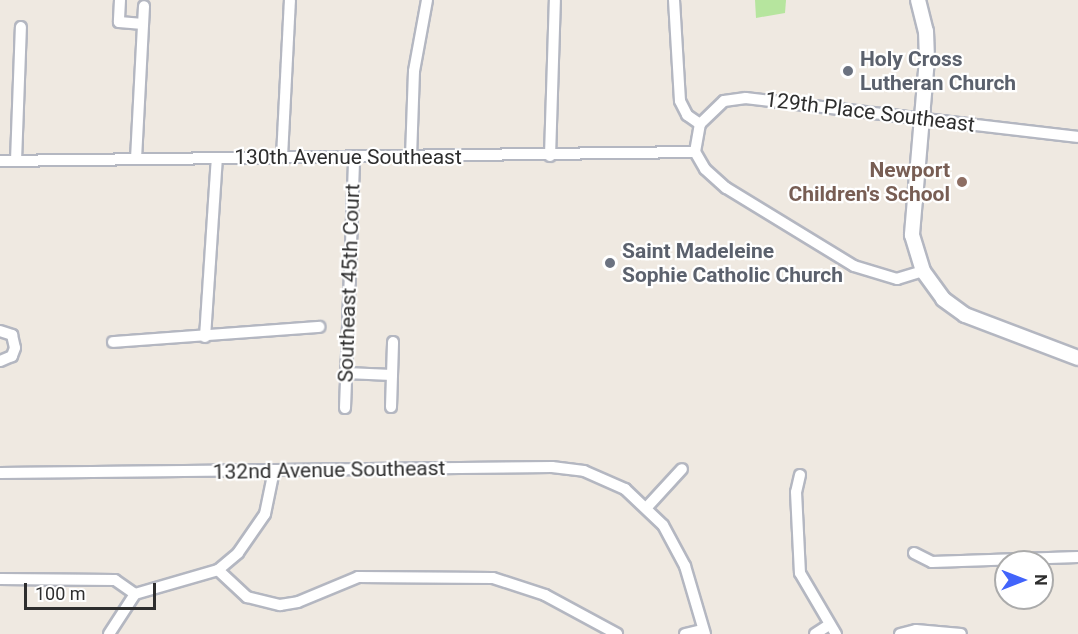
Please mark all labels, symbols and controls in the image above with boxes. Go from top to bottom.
place label: Holy Cross Lutheran Church [860,46,1016,96]
marker: Holy Cross Lutheran Church [841,64,855,78]
street label: 129th Place Southeast [764,87,976,137]
street label: 130th Avenue Southeast [234,144,462,170]
place label: Newport Children's School [788,157,950,207]
marker: Newport Children's School [955,175,969,189]
street label: Southeast 45th Court [333,183,365,383]
place label: Saint Madeleine Sophie Catholic Church [622,238,843,288]
marker: Saint Madeleine Sophie Catholic Church [603,256,617,270]
street label: 132nd Avenue Southeast [212,455,446,485]
north arrow [994,550,1054,610]
scale bar [27,571,159,609]
text: N [1031,574,1050,586]
text: 100 m [35,583,86,604]

